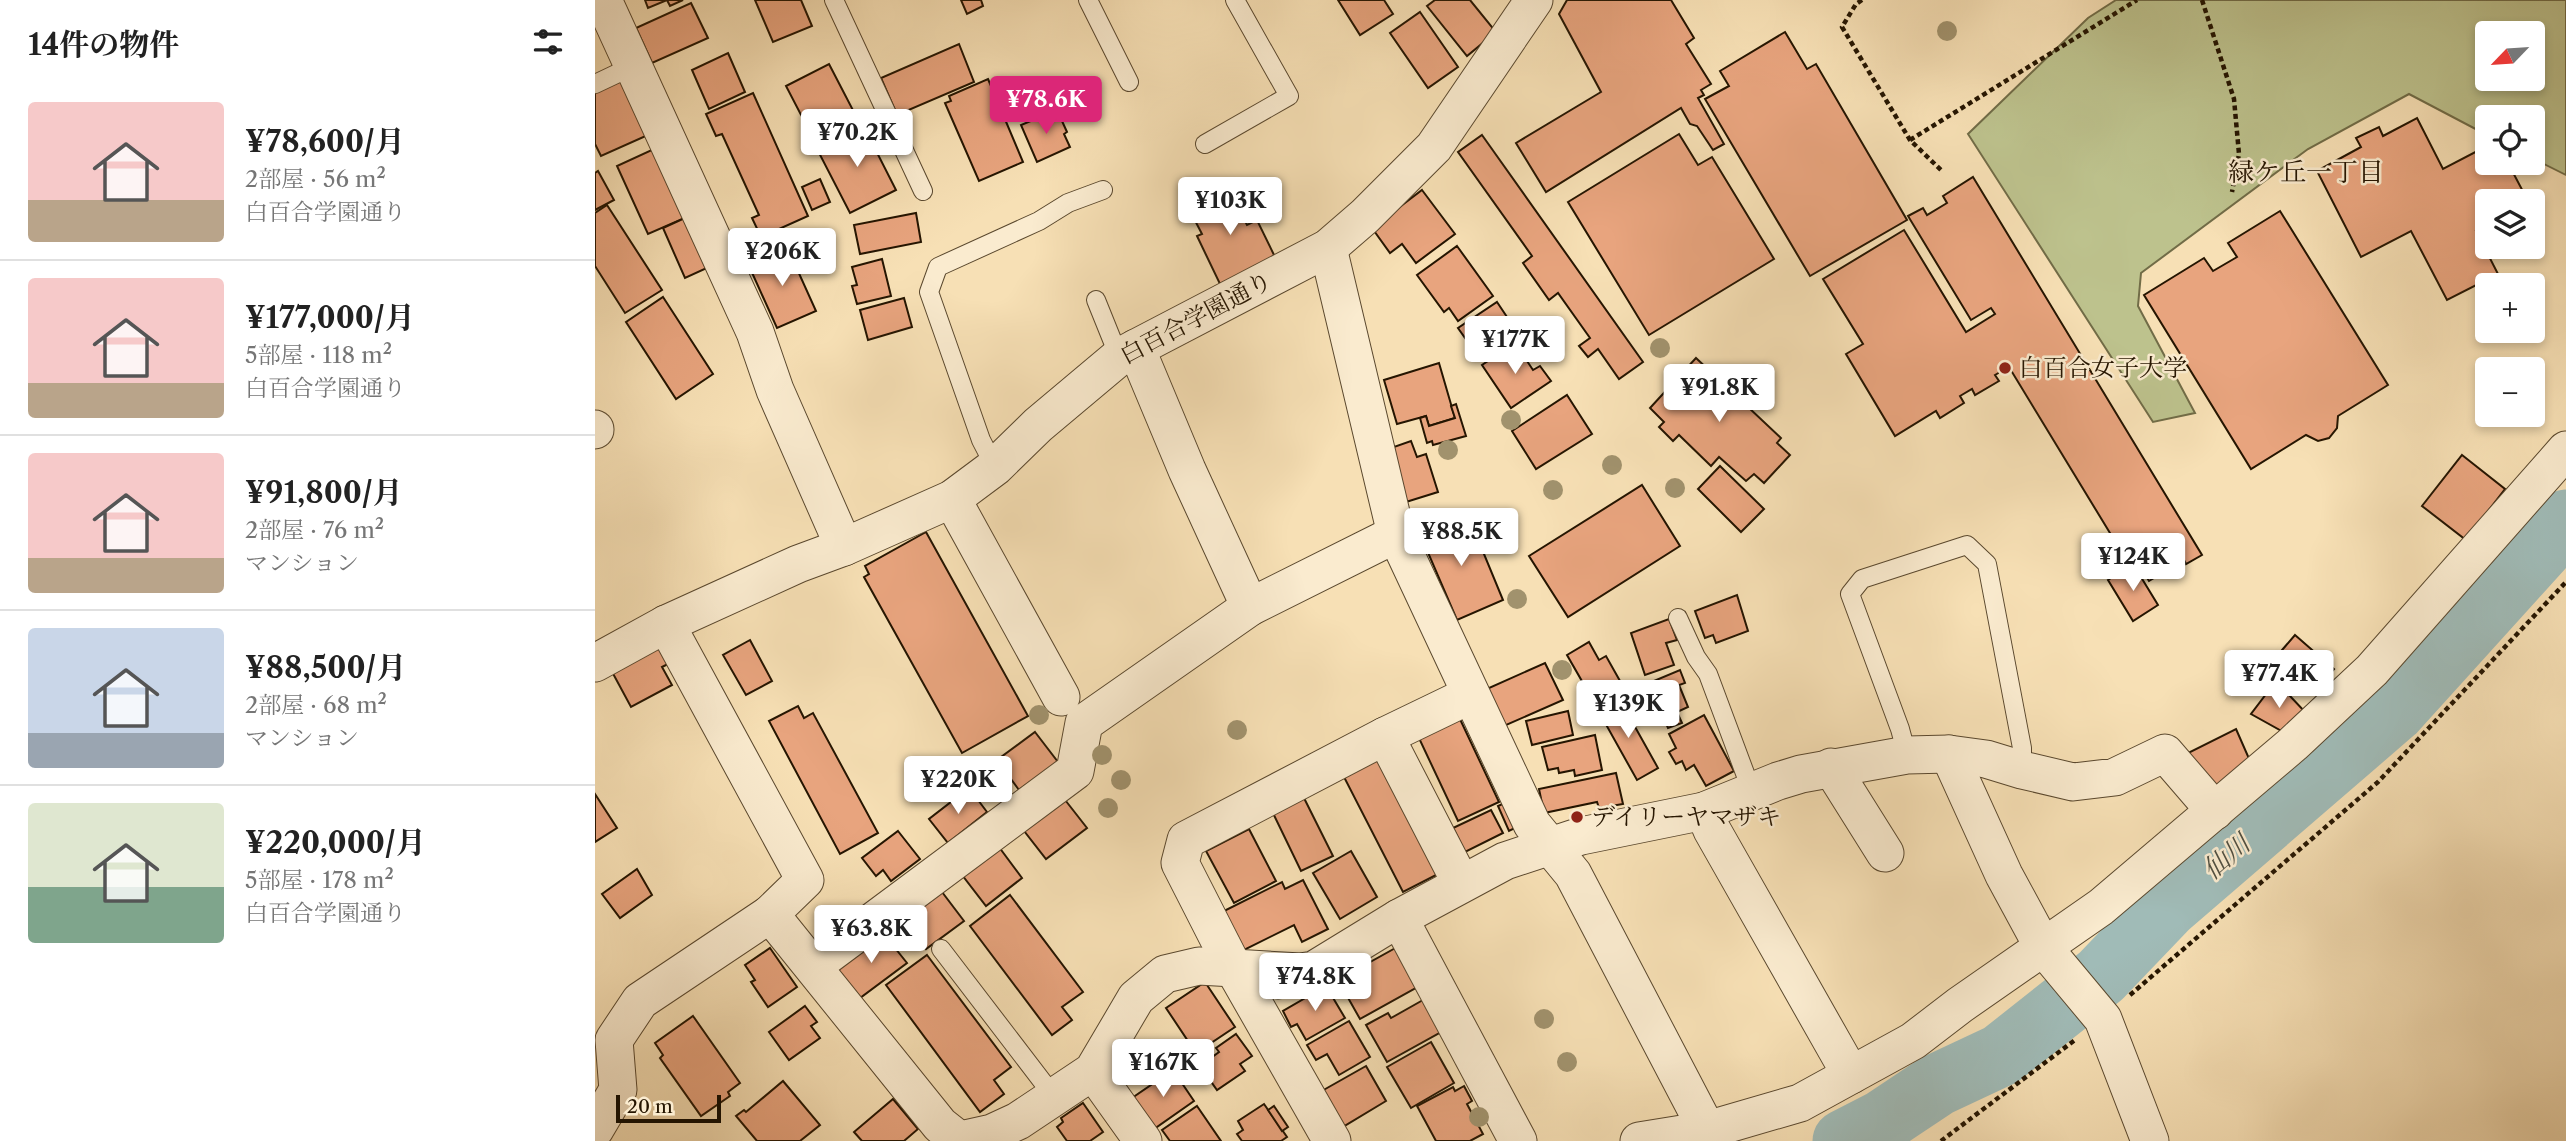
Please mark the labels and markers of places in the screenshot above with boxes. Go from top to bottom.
pin: ¥78.6K [989,76,1103,136]
pin: ¥70.2K [800,110,914,169]
pin: ¥103K [1181,177,1279,237]
pin: ¥206K [733,229,831,288]
pin: ¥177K [1466,316,1564,376]
place label: 白百合女子大学 [2019,353,2187,382]
marker: 白百合女子大学 [1997,360,2013,376]
pin: ¥91.8K [1662,364,1776,424]
pin: ¥88.5K [1404,508,1518,568]
pin: ¥124K [2084,534,2182,593]
pin: ¥77.4K [2222,650,2336,710]
pin: ¥139K [1579,680,1677,740]
pin: ¥220K [909,756,1007,816]
place label: デイリーヤマザキ [1591,802,1781,831]
marker: デイリーヤマザキ [1569,809,1585,825]
pin: ¥63.8K [814,906,928,965]
pin: ¥74.8K [1258,954,1372,1013]
pin: ¥167K [1114,1040,1212,1099]

